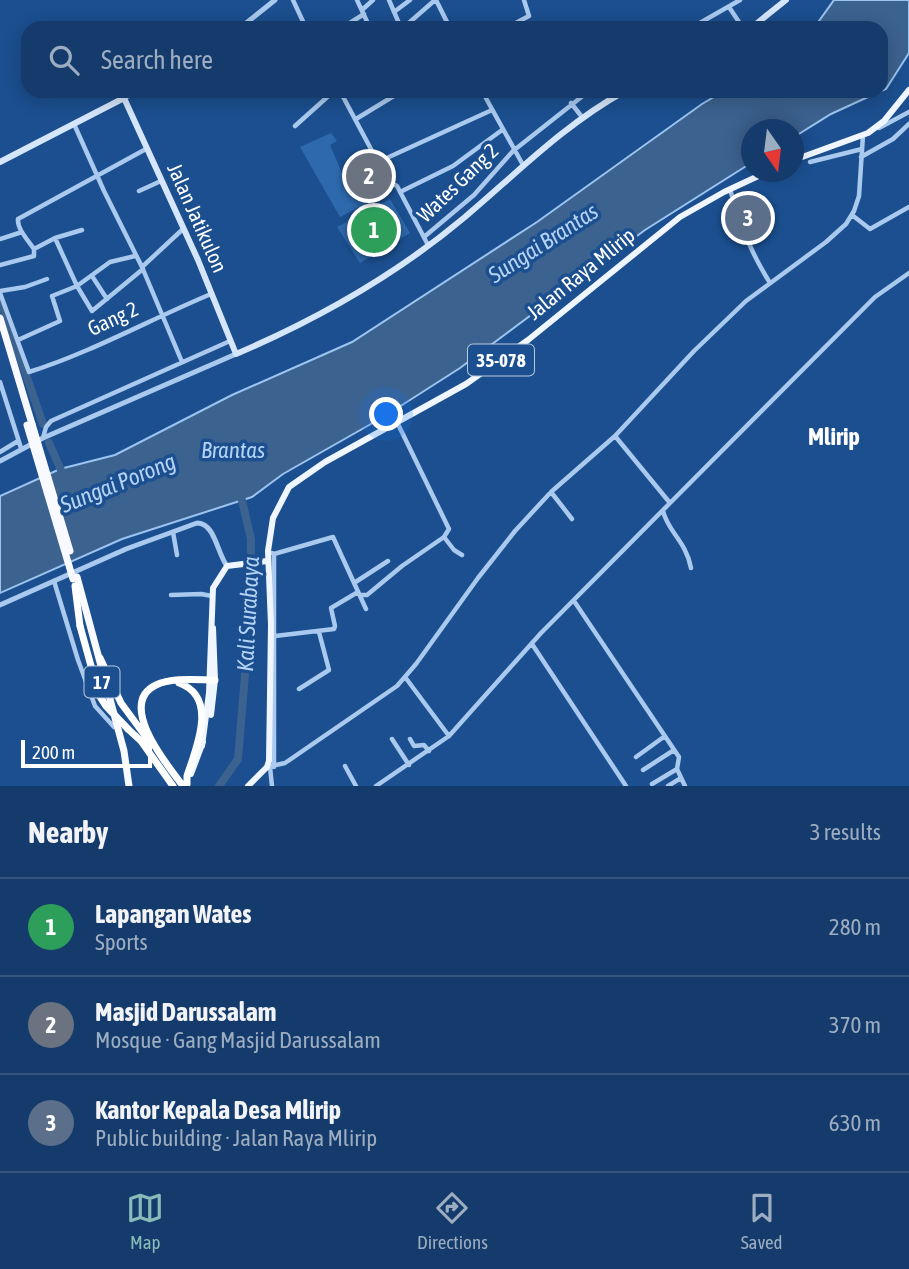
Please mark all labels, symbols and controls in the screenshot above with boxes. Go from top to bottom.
search box [21,21,888,98]
icon: search [45,41,83,79]
text: Search here [101,45,213,75]
north arrow [741,119,804,182]
street label: Wates Gang 2 [412,138,503,227]
pin: 2 [346,150,392,202]
street label: Jalan Jatikulon [163,159,233,276]
pin: 3 [725,192,771,244]
water label: Sungai Brantas [482,198,603,289]
pin: 1 [351,204,397,256]
street label: Jalan Raya Mlirip [522,222,639,324]
street label: Gang 2 [84,296,142,340]
road number: 35-078 [468,344,534,376]
your location [369,397,403,431]
district label: Mlirip [808,423,860,450]
water label: Brantas [201,437,265,463]
water label: Sungai Porong [56,448,180,518]
water label: Kali Surabaya [232,556,264,672]
road number: 17 [84,666,119,698]
scale bar [21,737,152,769]
text: 200 m [32,741,75,763]
text: Nearby [28,815,108,849]
text: 3 results [810,819,881,845]
text: Lapangan Wates [95,899,251,929]
text: 1 [46,914,56,940]
text: 280 m [829,914,881,940]
text: Sports [95,929,148,955]
text: Masjid Darussalam [95,997,277,1027]
text: 2 [46,1012,56,1038]
text: 370 m [829,1012,881,1038]
text: Mosque · Gang Masjid Darussalam [95,1027,381,1053]
text: Kantor Kepala Desa Mlirip [95,1095,341,1125]
text: 3 [46,1110,56,1136]
text: 630 m [829,1110,881,1136]
text: Public building · Jalan Raya Mlirip [95,1125,377,1151]
tab: Map [126,1189,164,1253]
tab: Directions [417,1189,488,1253]
tab: Saved [741,1189,783,1253]

